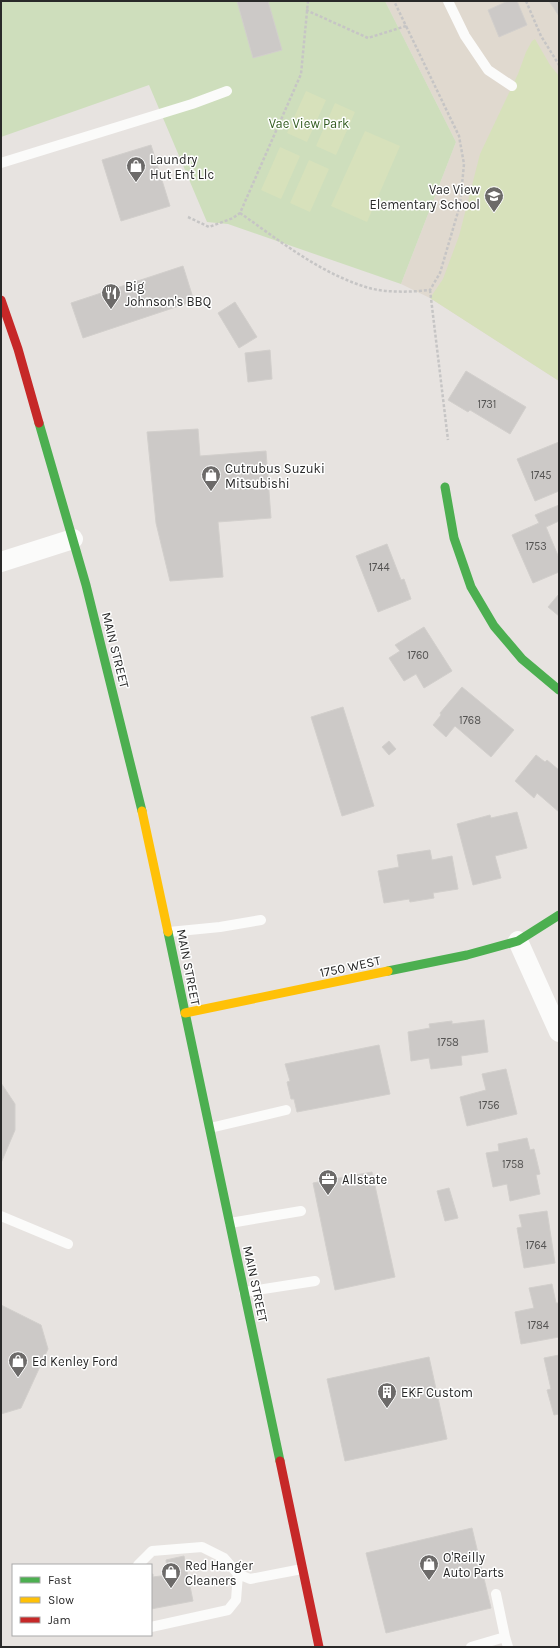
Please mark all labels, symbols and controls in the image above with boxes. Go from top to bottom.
park label: Vae View Park [269,116,349,131]
place label: Laundry Hut Ent Llc [150,152,214,182]
shop icon: Laundry Hut Ent Llc [125,155,147,183]
place label: Vae View Elementary School [370,182,481,212]
school or university icon: Vae View Elementary School [483,185,505,213]
place label: Big Johnson's BBQ [125,279,211,309]
restaurant icon: Big Johnson's BBQ [100,282,122,310]
house number: 1731 [478,398,496,411]
place label: Cutrubus Suzuki Mitsubishi [225,461,325,491]
shop icon: Cutrubus Suzuki Mitsubishi [200,464,222,492]
house number: 1745 [530,469,552,482]
house number: 1753 [525,540,547,553]
house number: 1744 [368,561,390,574]
street label: MAIN STREET [99,611,132,690]
house number: 1760 [407,649,429,662]
house number: 1768 [459,714,481,727]
street label: MAIN STREET [174,928,203,1007]
street label: 1750 WEST [318,953,382,980]
house number: 1758 [437,1036,459,1049]
house number: 1756 [478,1099,500,1112]
house number: 1758 [502,1158,524,1171]
office icon: Allstate [317,1168,339,1196]
place label: Allstate [342,1172,388,1187]
house number: 1764 [525,1239,547,1252]
street label: MAIN STREET [240,1245,271,1324]
house number: 1784 [527,1319,549,1332]
shop icon: Ed Kenley Ford [7,1350,29,1378]
place label: Ed Kenley Ford [32,1354,118,1369]
building icon: EKF Custom [376,1381,398,1409]
place label: EKF Custom [401,1385,473,1400]
place label: O'Reilly Auto Parts [443,1550,504,1580]
shop icon: O'Reilly Auto Parts [418,1553,440,1581]
place label: Red Hanger Cleaners [185,1558,253,1588]
shop icon: Red Hanger Cleaners [160,1561,182,1589]
legend [12,1564,152,1636]
text: Fast [48,1573,72,1587]
text: Slow [48,1593,74,1607]
text: Jam [48,1613,71,1627]

